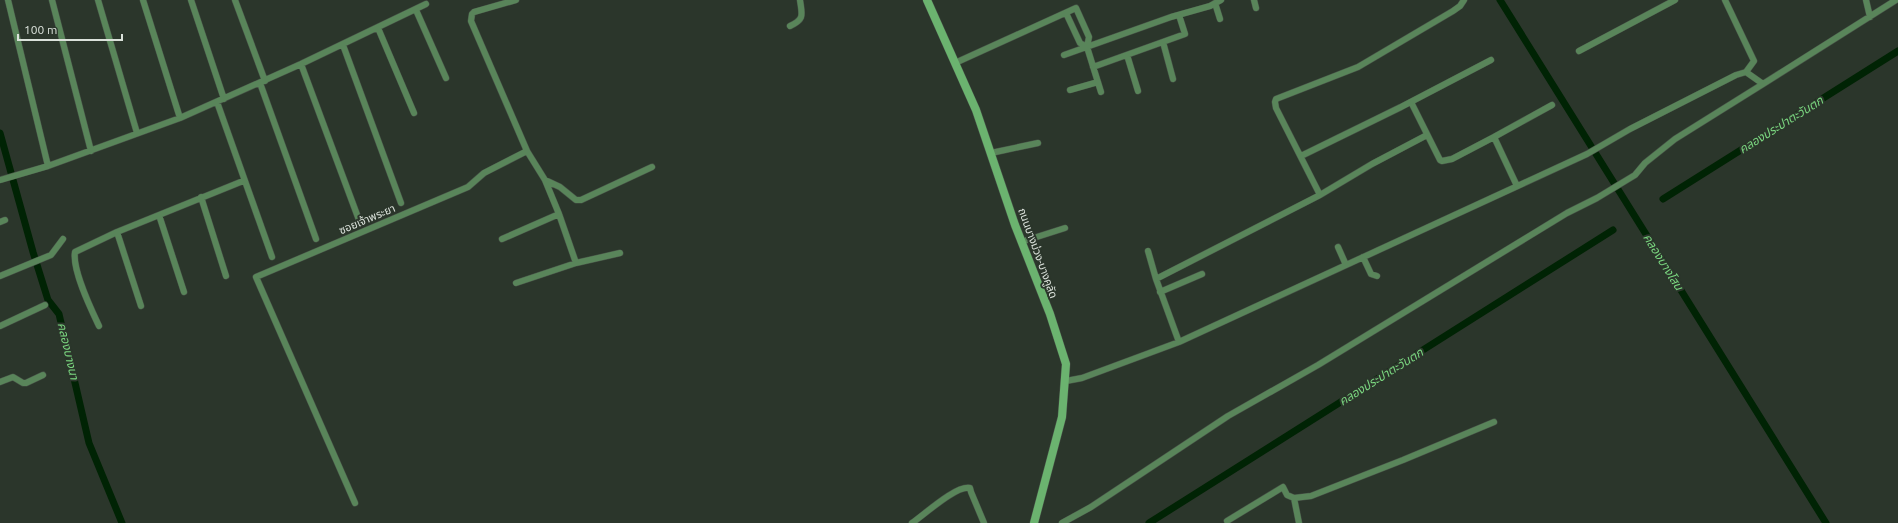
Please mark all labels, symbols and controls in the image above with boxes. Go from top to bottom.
scale bar [18,16,122,42]
text: 100 m [24,23,57,36]
water label: คลองประปาตะวันตก [1736,93,1826,156]
street label: ซอยเจ้าพระยา [337,202,397,236]
street label: ถนนบางม่วง-บางคูลัด [1015,206,1060,300]
water label: คลองบางโสน [1641,231,1686,293]
water label: คลองบางนา [56,321,82,382]
water label: คลองประปาตะวันตก [1336,345,1426,408]

